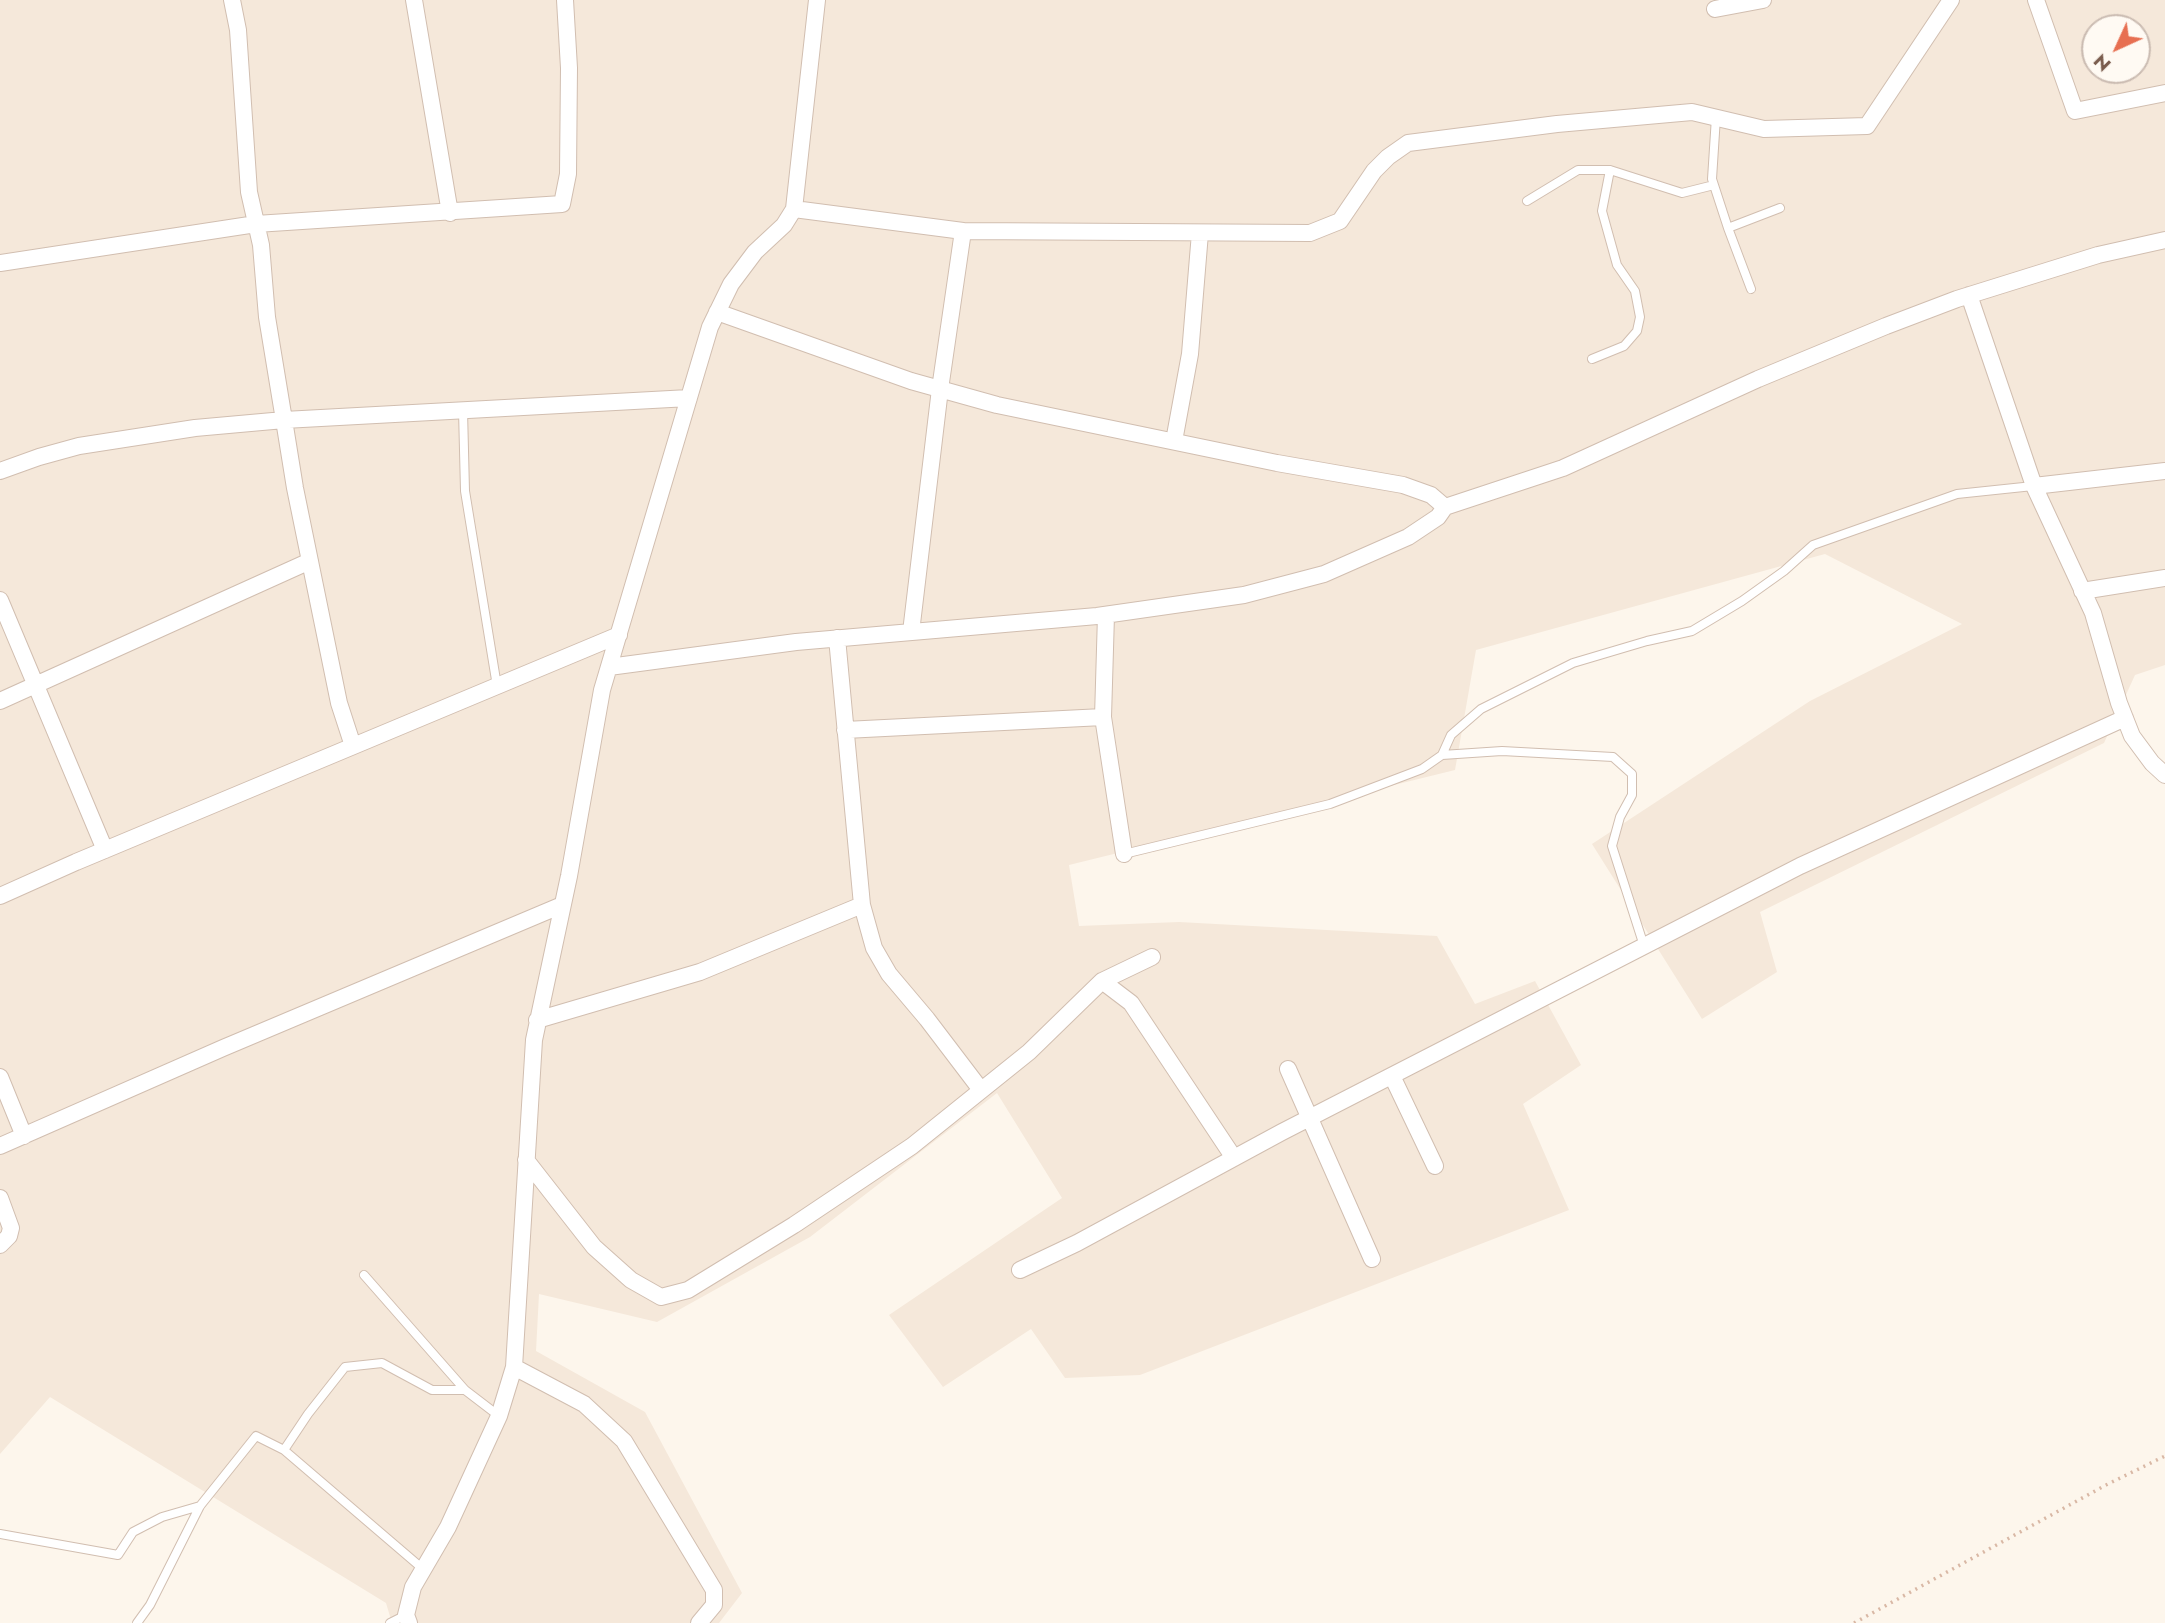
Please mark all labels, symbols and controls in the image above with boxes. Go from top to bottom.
north arrow [2081,14,2151,84]
text: N [2087,48,2117,78]

